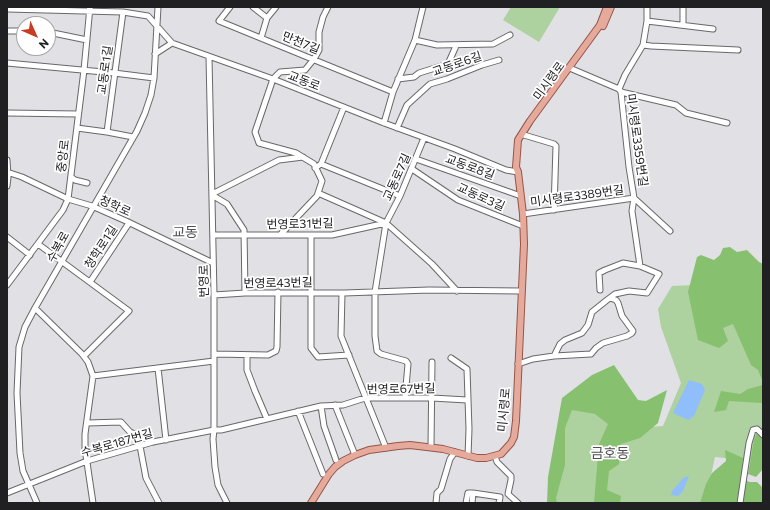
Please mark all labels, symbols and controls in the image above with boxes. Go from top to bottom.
north arrow [16,16,56,56]
street label: 만천7길 [280,29,322,57]
text: N [37,37,52,52]
street label: 교동로1길 [94,45,116,95]
street label: 교동로6길 [430,49,484,79]
street label: 미시령로 [530,59,568,103]
street label: 교동로 [286,68,322,94]
street label: 미시령로3359번길 [623,92,651,188]
street label: 중앙로 [54,139,72,173]
street label: 교동로7길 [380,151,414,203]
street label: 교동로8길 [443,151,497,183]
street label: 교동로3길 [455,180,507,214]
street label: 미시령로3389번길 [529,182,625,210]
street label: 청학로 [97,193,133,219]
street label: 번영로31번길 [266,216,334,232]
street label: 청학로1길 [82,222,120,272]
district label: 교동 [172,224,198,240]
street label: 수복로 [44,229,72,265]
street label: 번영로 [197,264,211,298]
street label: 번영로43번길 [243,275,313,291]
street label: 번영로67번길 [366,381,436,397]
street label: 미시령로 [495,387,513,433]
street label: 수복로187번길 [79,426,155,460]
district label: 금호동 [591,445,629,461]

